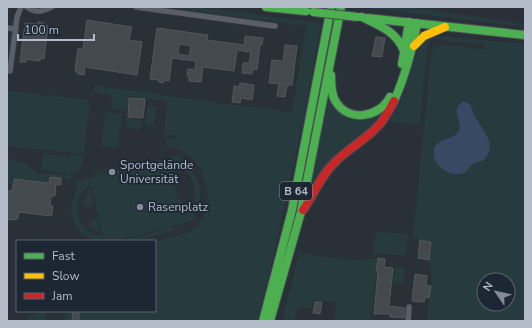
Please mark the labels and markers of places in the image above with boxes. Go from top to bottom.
place label: Sportgelände Universität [120,157,193,187]
marker: Sportgelände Universität [107,167,117,177]
place label: Rasenplatz [148,199,208,215]
marker: Rasenplatz [135,202,145,212]

